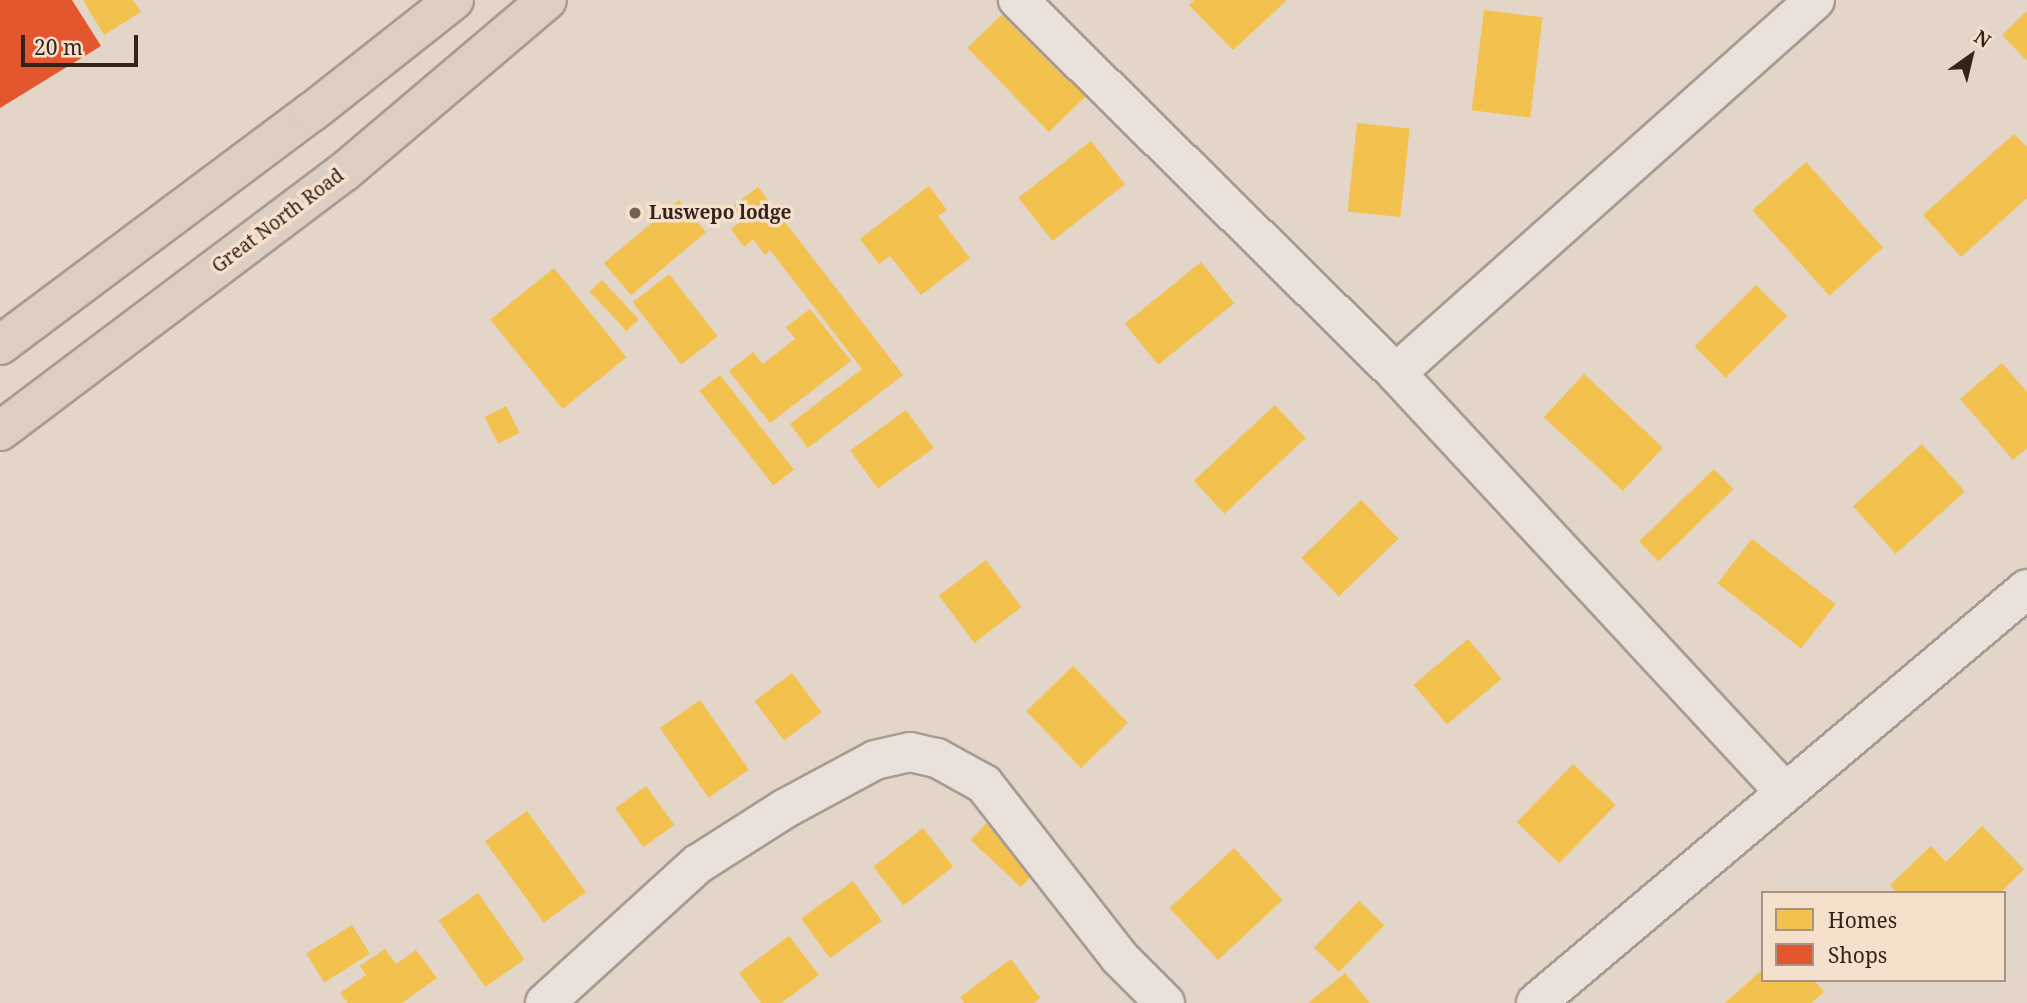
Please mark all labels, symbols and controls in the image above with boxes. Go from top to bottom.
scale bar [24,21,142,65]
north arrow [1936,21,2006,91]
text: N [1969,24,1996,54]
text: 20 m [34,33,83,61]
street label: Great North Road [208,164,348,278]
place label: Luswepo lodge [649,202,791,224]
marker: Luswepo lodge [627,205,643,221]
legend [1761,891,2006,982]
text: Homes [1828,906,1897,934]
text: Shops [1828,941,1887,969]

